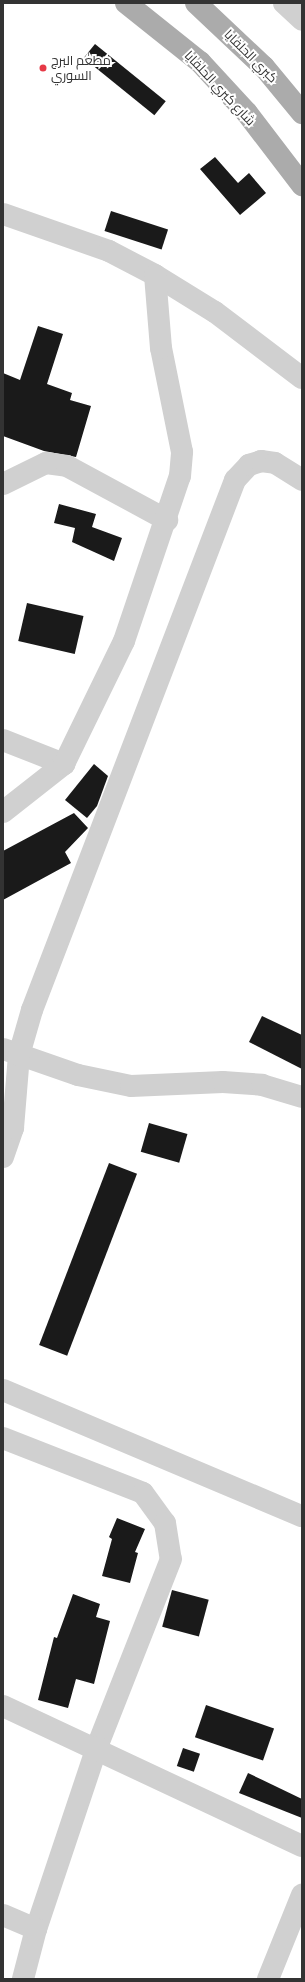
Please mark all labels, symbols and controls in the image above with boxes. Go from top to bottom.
street label: كبري الحلفايا [221,26,281,86]
street label: شارع كبري الحلفايا [181,47,259,129]
place label: مطعم البرج السوري [51,53,111,84]
marker: مطعم البرج السوري [38,63,48,73]

